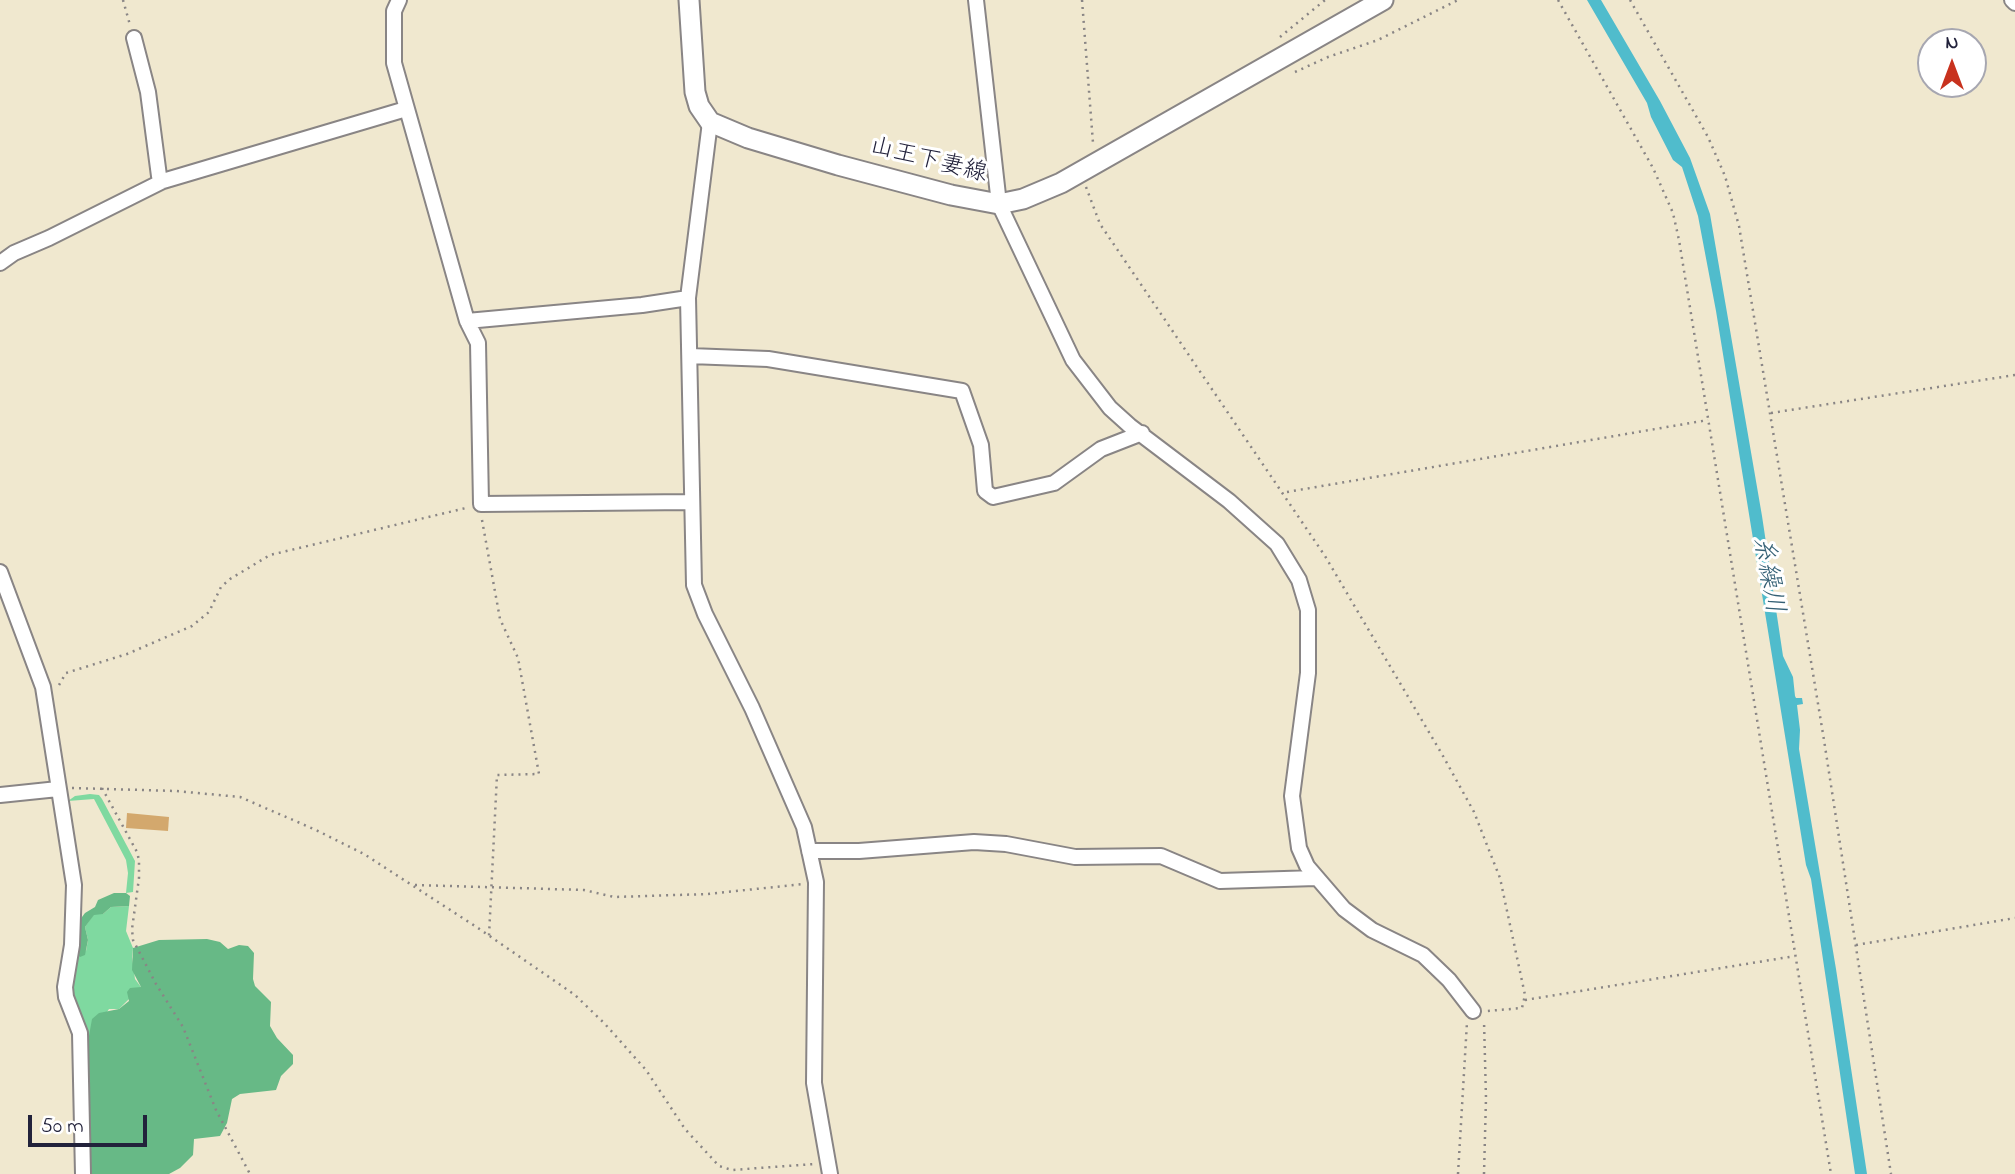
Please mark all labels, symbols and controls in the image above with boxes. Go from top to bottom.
north arrow [1917,28,1987,98]
text: N [1946,30,1958,57]
street label: 山王下妻線 [866,134,990,190]
water label: 糸繰川 [1744,534,1788,616]
scale bar [32,1100,150,1144]
text: 50 m [41,1112,84,1142]

